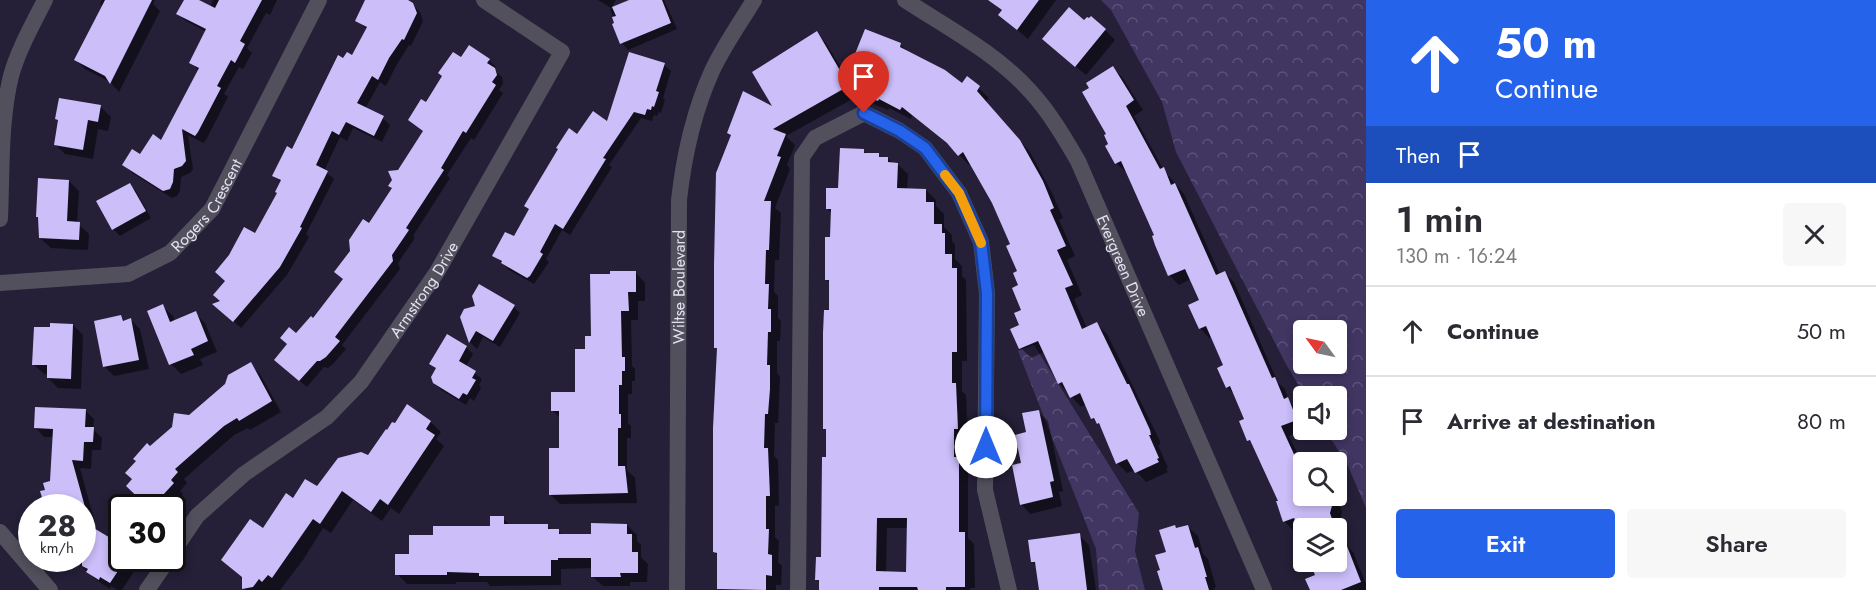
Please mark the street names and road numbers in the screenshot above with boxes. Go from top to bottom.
street label: Rogers Crescent [166,155,248,257]
street label: Evergreen Drive [1091,211,1155,320]
street label: Wiltse Boulevard [667,230,691,344]
street label: Armstrong Drive [384,237,464,342]

